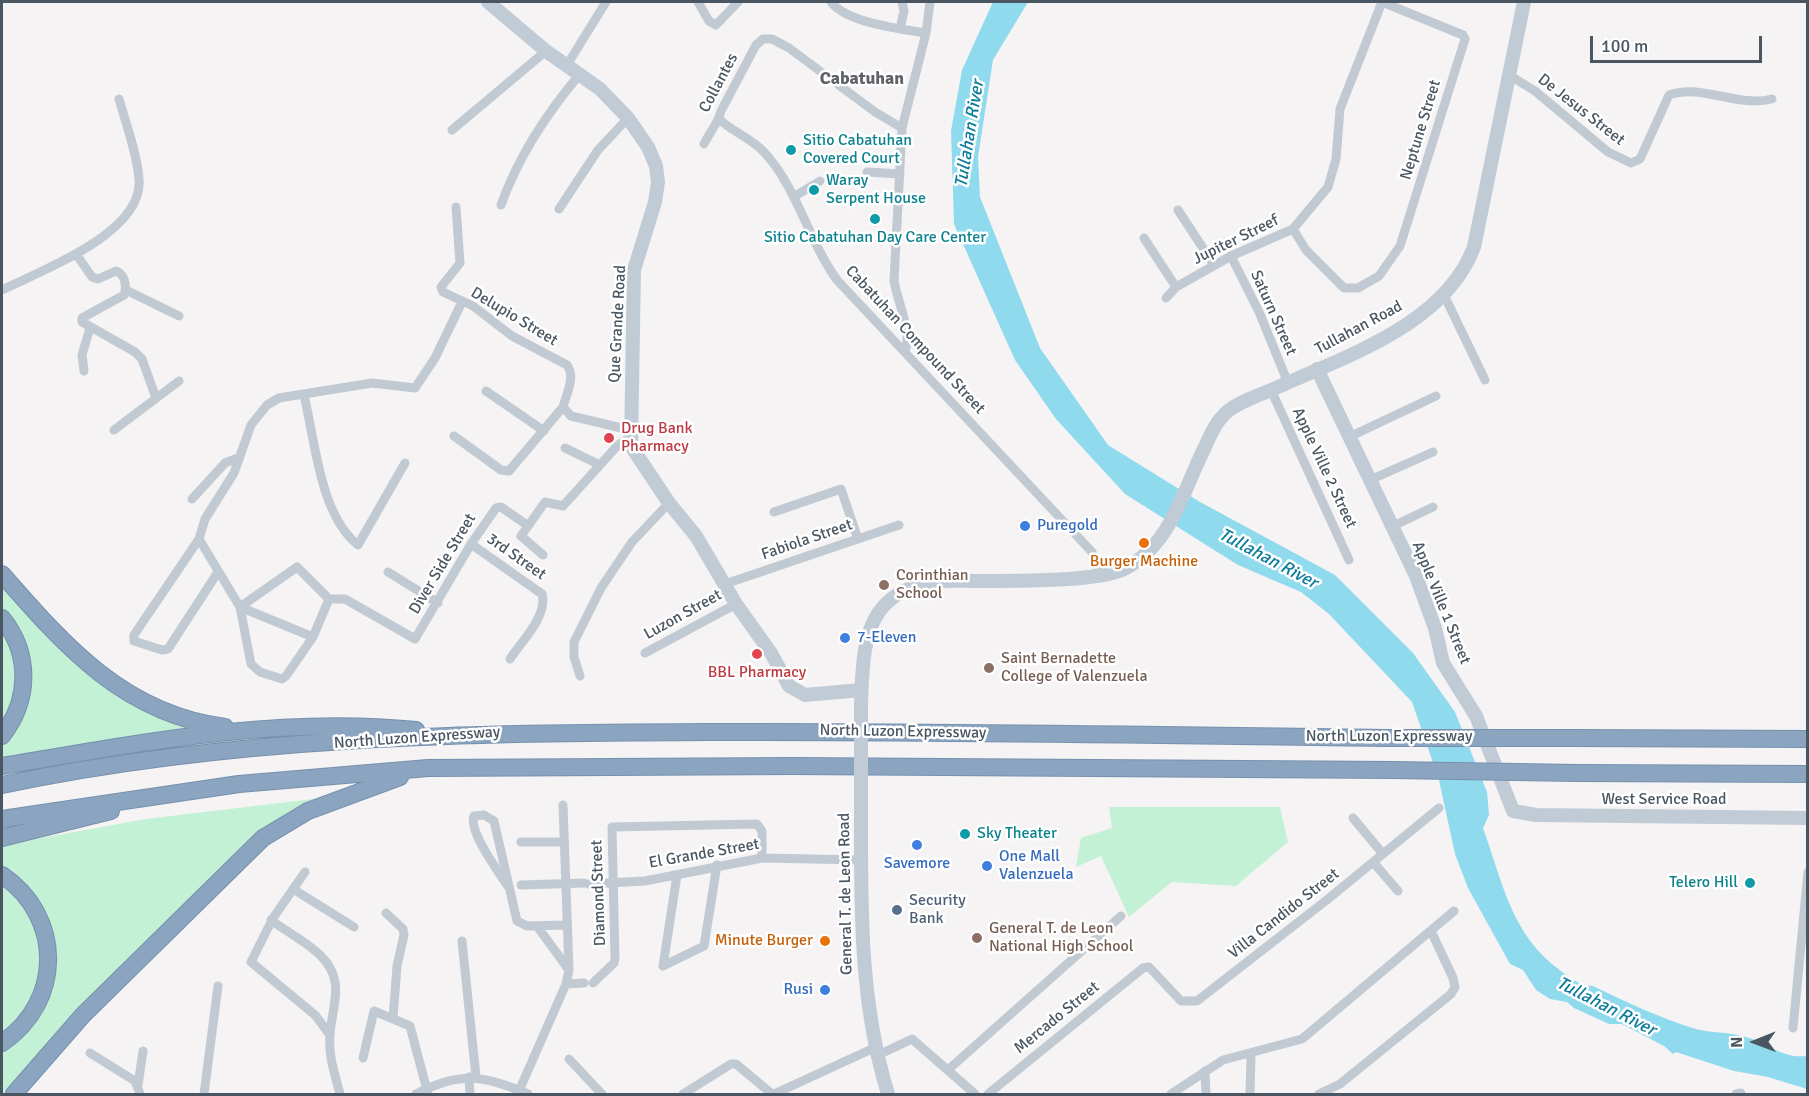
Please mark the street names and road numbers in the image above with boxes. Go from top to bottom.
street label: Collantes [695,50,743,116]
street label: De Jesus Street [1534,70,1628,150]
street label: Neptune Street [1397,78,1445,182]
street label: Jupiter Streef [1190,211,1282,269]
street label: Cabatuhan Compound Street [841,262,989,418]
street label: Que Grande Road [605,265,631,383]
street label: Saturn Street [1246,268,1300,358]
street label: Delupio Street [467,284,561,350]
street label: Tullahan Road [1312,297,1406,359]
street label: Apple Ville 2 Street [1288,405,1360,531]
street label: Diver Side Street [405,510,481,618]
street label: Fabiola Street [759,515,855,565]
street label: 3rd Street [483,530,549,584]
street label: Apple Ville 1 Street [1408,539,1474,667]
street label: Luzon Street [641,586,725,644]
street label: North Luzon Expressway [819,721,987,743]
street label: North Luzon Expressway [333,723,501,753]
street label: North Luzon Expressway [1306,727,1472,747]
street label: West Service Road [1602,790,1726,810]
street label: General T. de Leon Road [835,813,857,975]
street label: El Grande Street [647,835,761,873]
street label: Diamond Street [588,840,610,946]
street label: Villa Candido Street [1225,865,1343,963]
street label: Mercado Street [1011,978,1103,1058]

